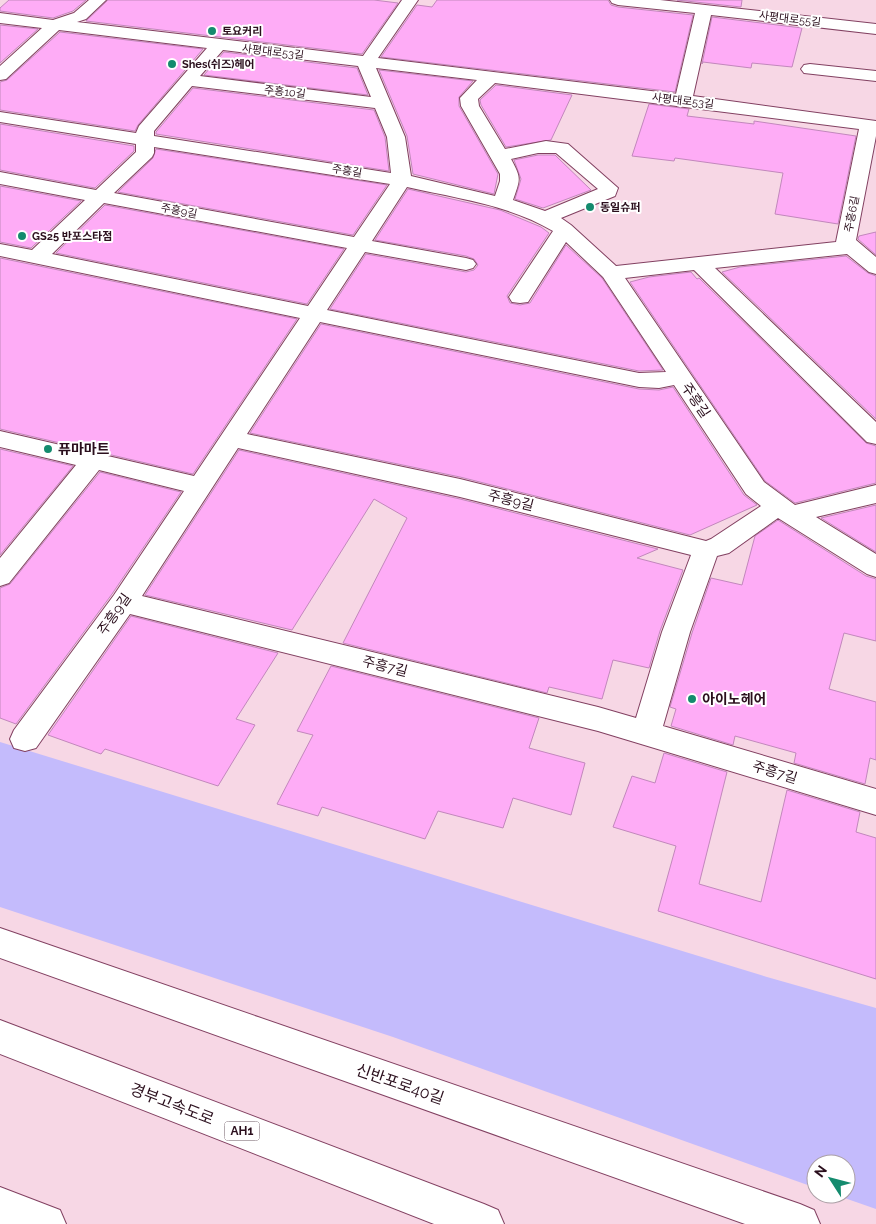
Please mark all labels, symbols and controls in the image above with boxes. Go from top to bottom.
street label: 사평대로55길 [758,9,822,29]
marker: 토요커리 [206,25,218,37]
place label: 토요커리 [222,25,262,38]
street label: 사평대로53길 [241,42,305,62]
marker: Shes(쉬즈)헤어 [166,58,178,70]
place label: Shes(쉬즈)헤어 [182,58,255,71]
street label: 주흥10길 [263,83,307,101]
street label: 사평대로53길 [651,91,715,111]
street label: 주흥길 [331,162,363,180]
street label: 주흥6길 [842,195,862,233]
street label: 주흥9길 [160,201,198,221]
marker: 동일슈퍼 [584,201,596,213]
place label: 동일슈퍼 [600,201,640,214]
marker: GS25 반포스타점 [16,230,28,242]
place label: GS25 반포스타점 [32,230,112,243]
street label: 주흥길 [679,380,713,420]
place label: 퓨마마트 [58,441,110,457]
marker: 퓨마마트 [42,443,54,455]
street label: 주흥9길 [486,487,536,513]
street label: 주흥9길 [94,590,134,638]
street label: 주흥7길 [361,653,409,679]
place label: 아이노헤어 [702,691,766,707]
marker: 아이노헤어 [686,693,698,705]
street label: 주흥7길 [751,758,799,786]
street label: 신반포로40길 [353,1060,447,1108]
street label: 경부고속도로 [127,1079,217,1129]
road number: AH1 [224,1122,260,1140]
north arrow [806,1154,856,1204]
text: N [811,1162,830,1180]

